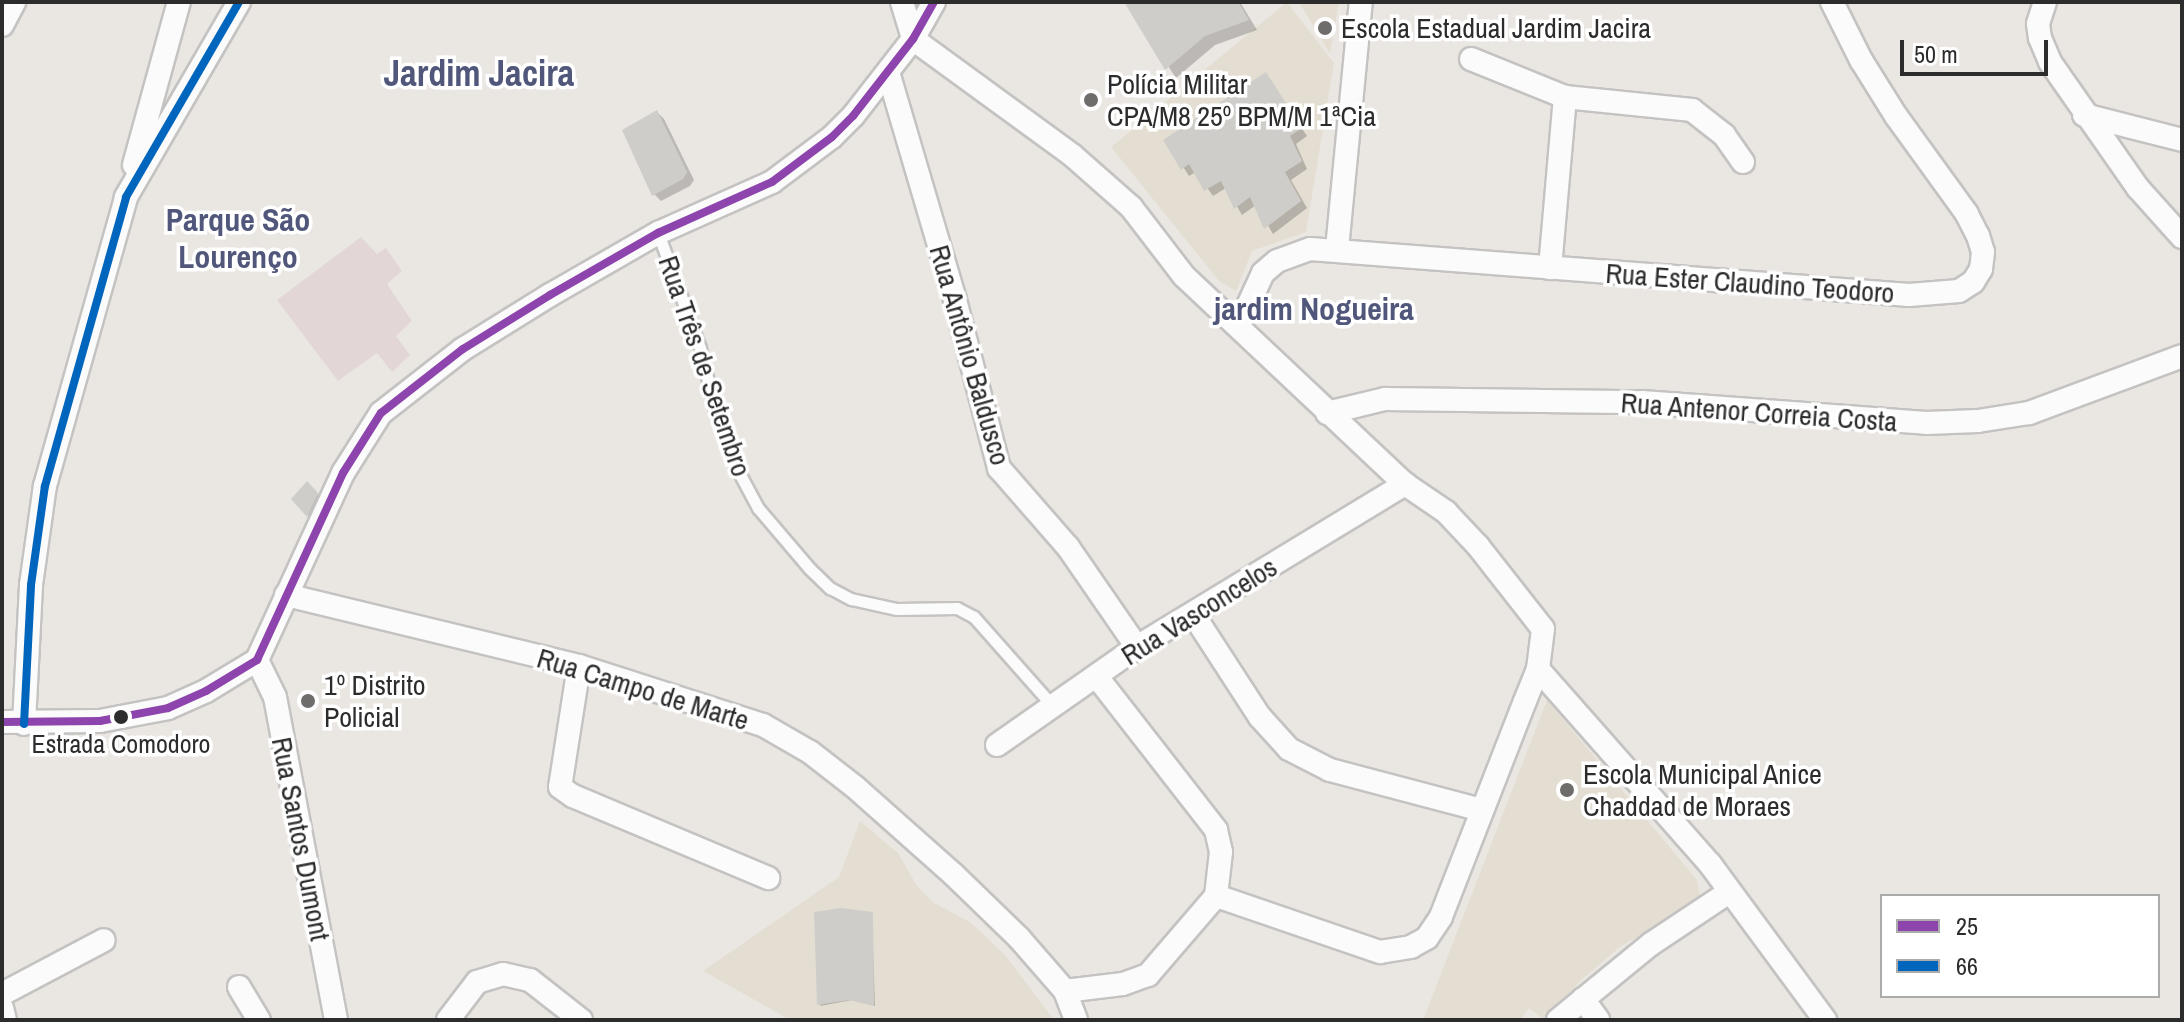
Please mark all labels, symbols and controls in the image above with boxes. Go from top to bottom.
place label: Escola Estadual Jardim Jacira [1341,11,1651,45]
marker: Escola Estadual Jardim Jacira [1316,19,1334,37]
scale bar [1904,24,2052,74]
text: 50 m [1914,38,1958,70]
district label: Jardim Jacira [384,52,574,96]
place label: Polícia Militar CPA/M8 25º BPM/M 1ªCia [1107,67,1376,133]
marker: Polícia Militar CPA/M8 25º BPM/M 1ªCia [1082,91,1100,109]
district label: Parque São Lourenço [166,202,310,277]
street label: Rua Antônio Baldusco [922,241,1018,469]
street label: Rua Três de Setembro [651,251,759,481]
street label: Rua Ester Claudino Teodoro [1604,256,1896,310]
district label: jardim Nogueira [1214,290,1414,328]
street label: Rua Antenor Correia Costa [1619,386,1899,438]
street label: Rua Vasconcelos [1115,550,1283,672]
street label: Rua Campo de Marte [533,641,753,737]
place label: 1º Distrito Policial [324,668,426,734]
marker: 1º Distrito Policial [299,692,317,710]
marker: Estrada Comodoro [113,709,129,725]
place label: Estrada Comodoro [32,728,210,760]
street label: Rua Santos Dumont [265,734,337,944]
place label: Escola Municipal Anice Chaddad de Moraes [1583,757,1823,823]
marker: Escola Municipal Anice Chaddad de Moraes [1558,781,1576,799]
legend [1880,894,2160,998]
text: 25 [1956,910,1978,942]
text: 66 [1956,950,1978,982]

